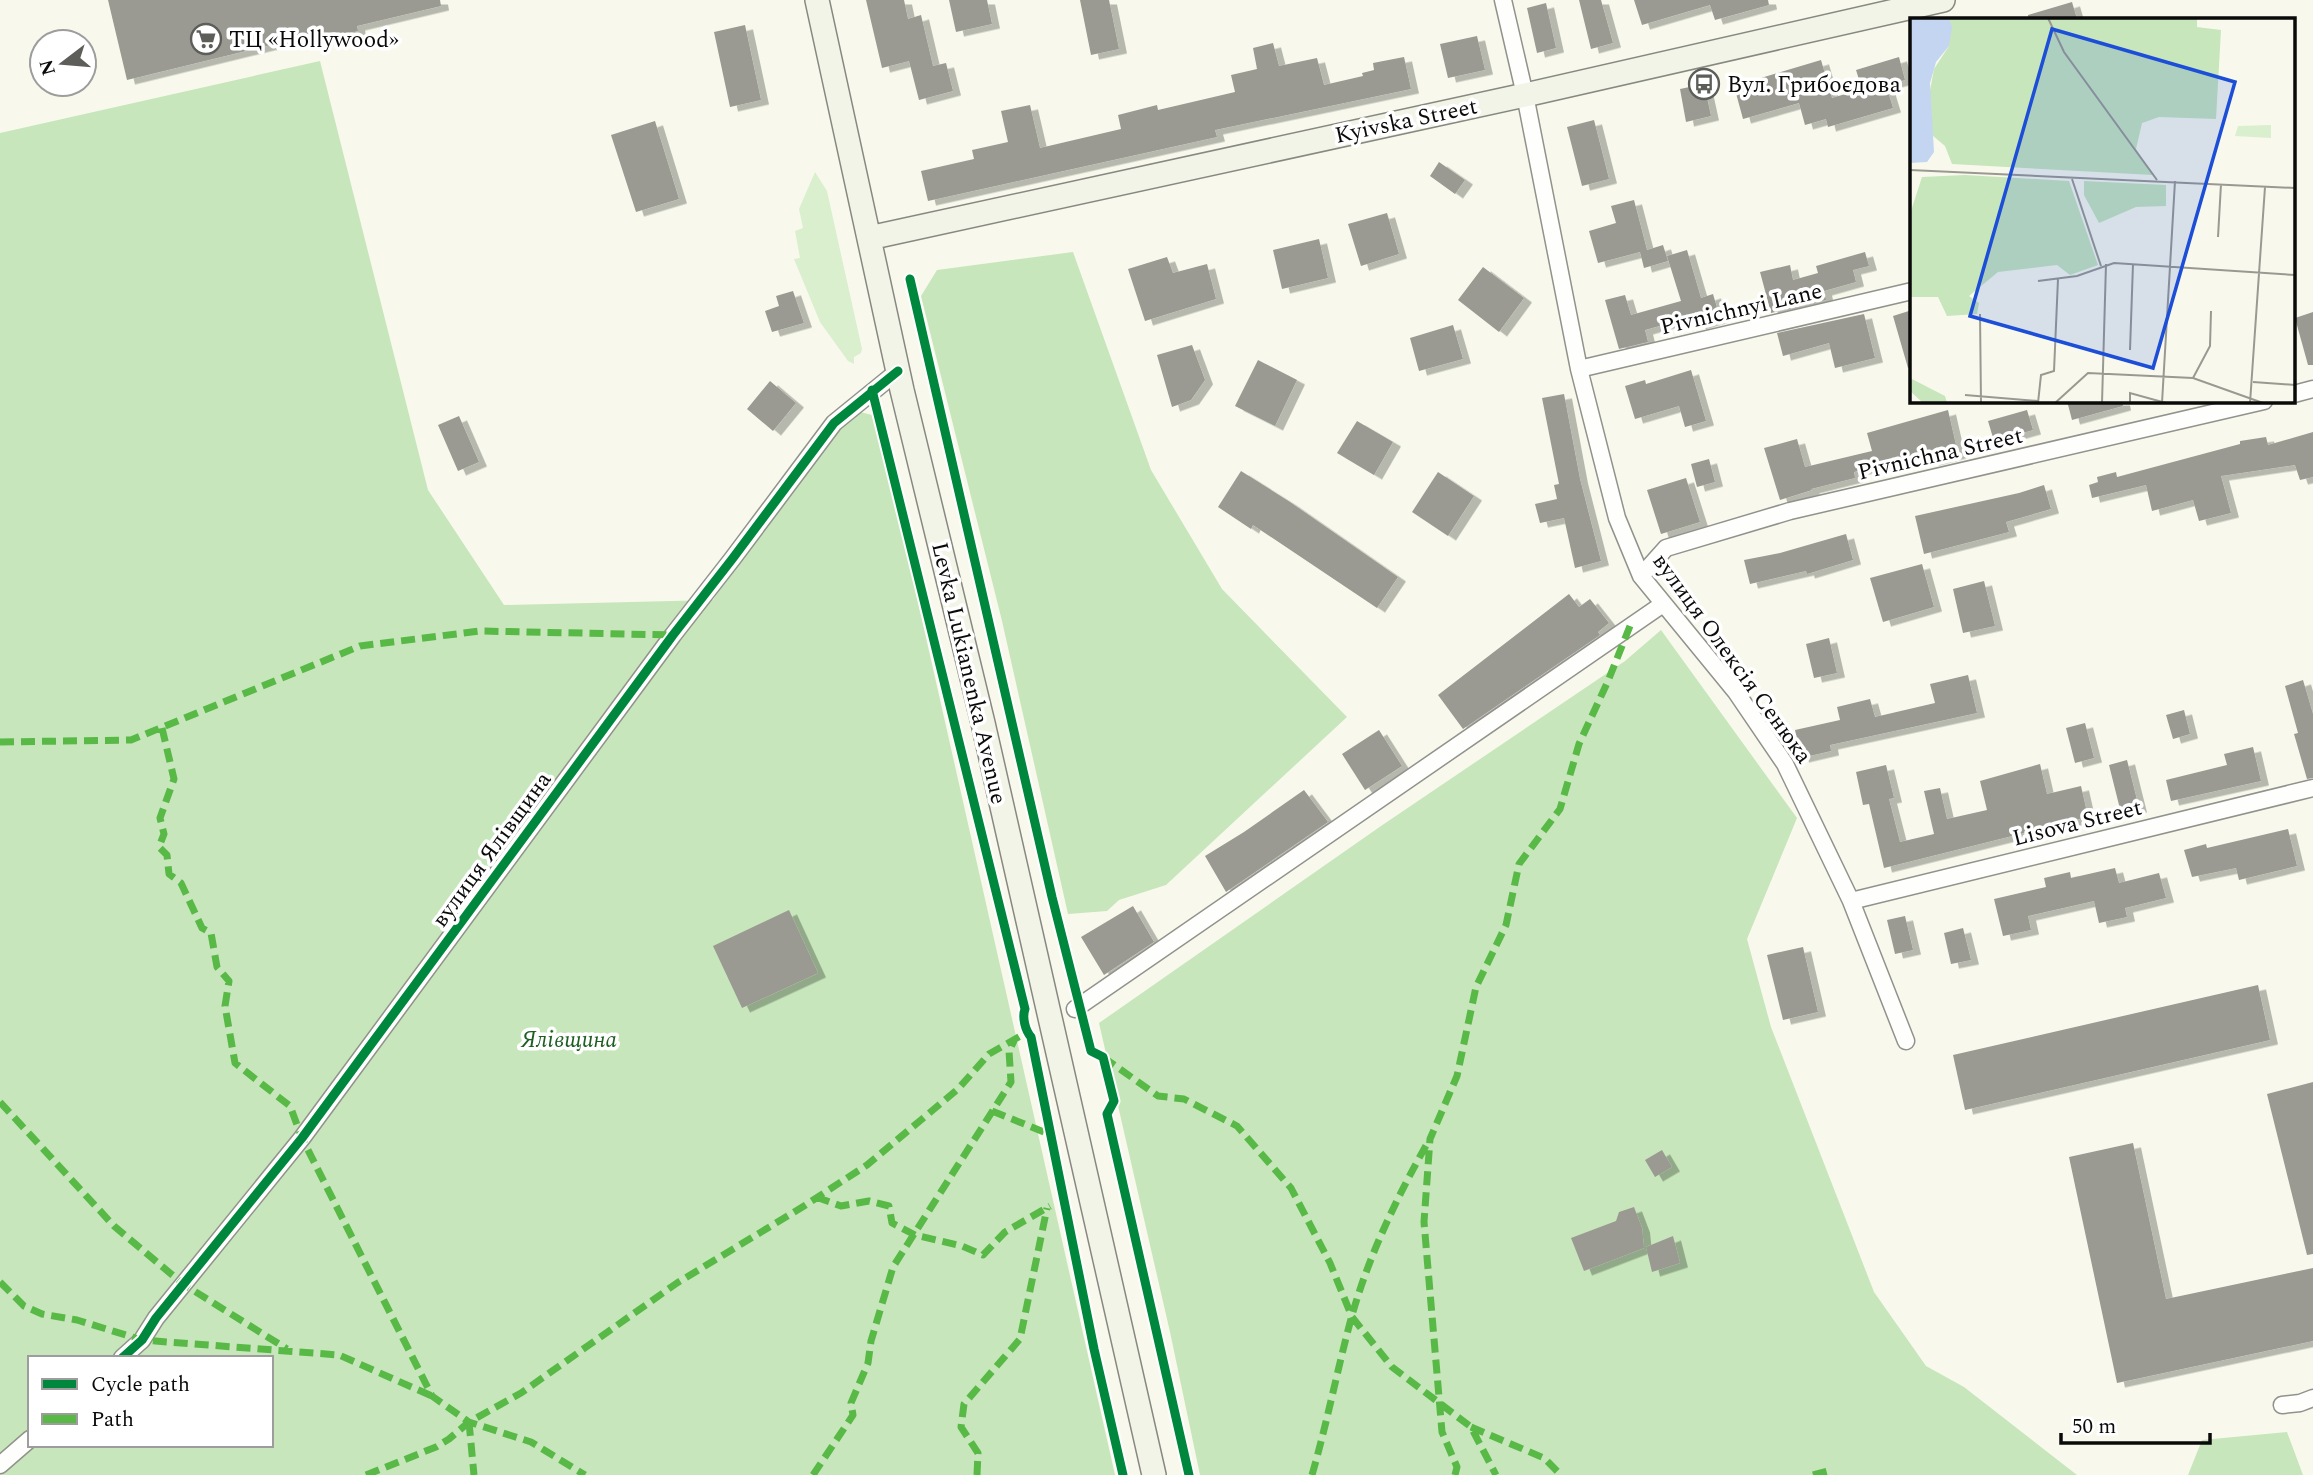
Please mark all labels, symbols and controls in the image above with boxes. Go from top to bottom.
inset map [1910,18,2296,402]
supermarket icon: ТЦ «Hollywood» [189,22,223,56]
place label: ТЦ «Hollywood» [229,23,399,58]
north arrow [28,28,98,98]
text: N [32,56,64,79]
bus stop icon: Вул. Грибоєдова [1687,67,1721,101]
place label: Вул. Грибоєдова [1727,68,1901,103]
street label: Kyivska Street [1332,89,1481,154]
street label: Pivnichnyi Lane [1657,274,1826,345]
street label: Pivnichna Street [1854,418,2026,490]
street label: Levka Lukianenka Avenue [921,539,1016,808]
street label: вулиця Олексія Сенюка [1643,546,1820,772]
street label: вулиця Ялівщина [424,765,561,935]
street label: Lisova Street [2009,790,2146,856]
park label: Ялівщина [520,1023,617,1058]
legend [28,1356,273,1447]
text: Cycle path [91,1369,190,1401]
scale bar [2061,1402,2210,1446]
text: Path [91,1404,134,1436]
text: 50 m [2072,1411,2116,1443]

